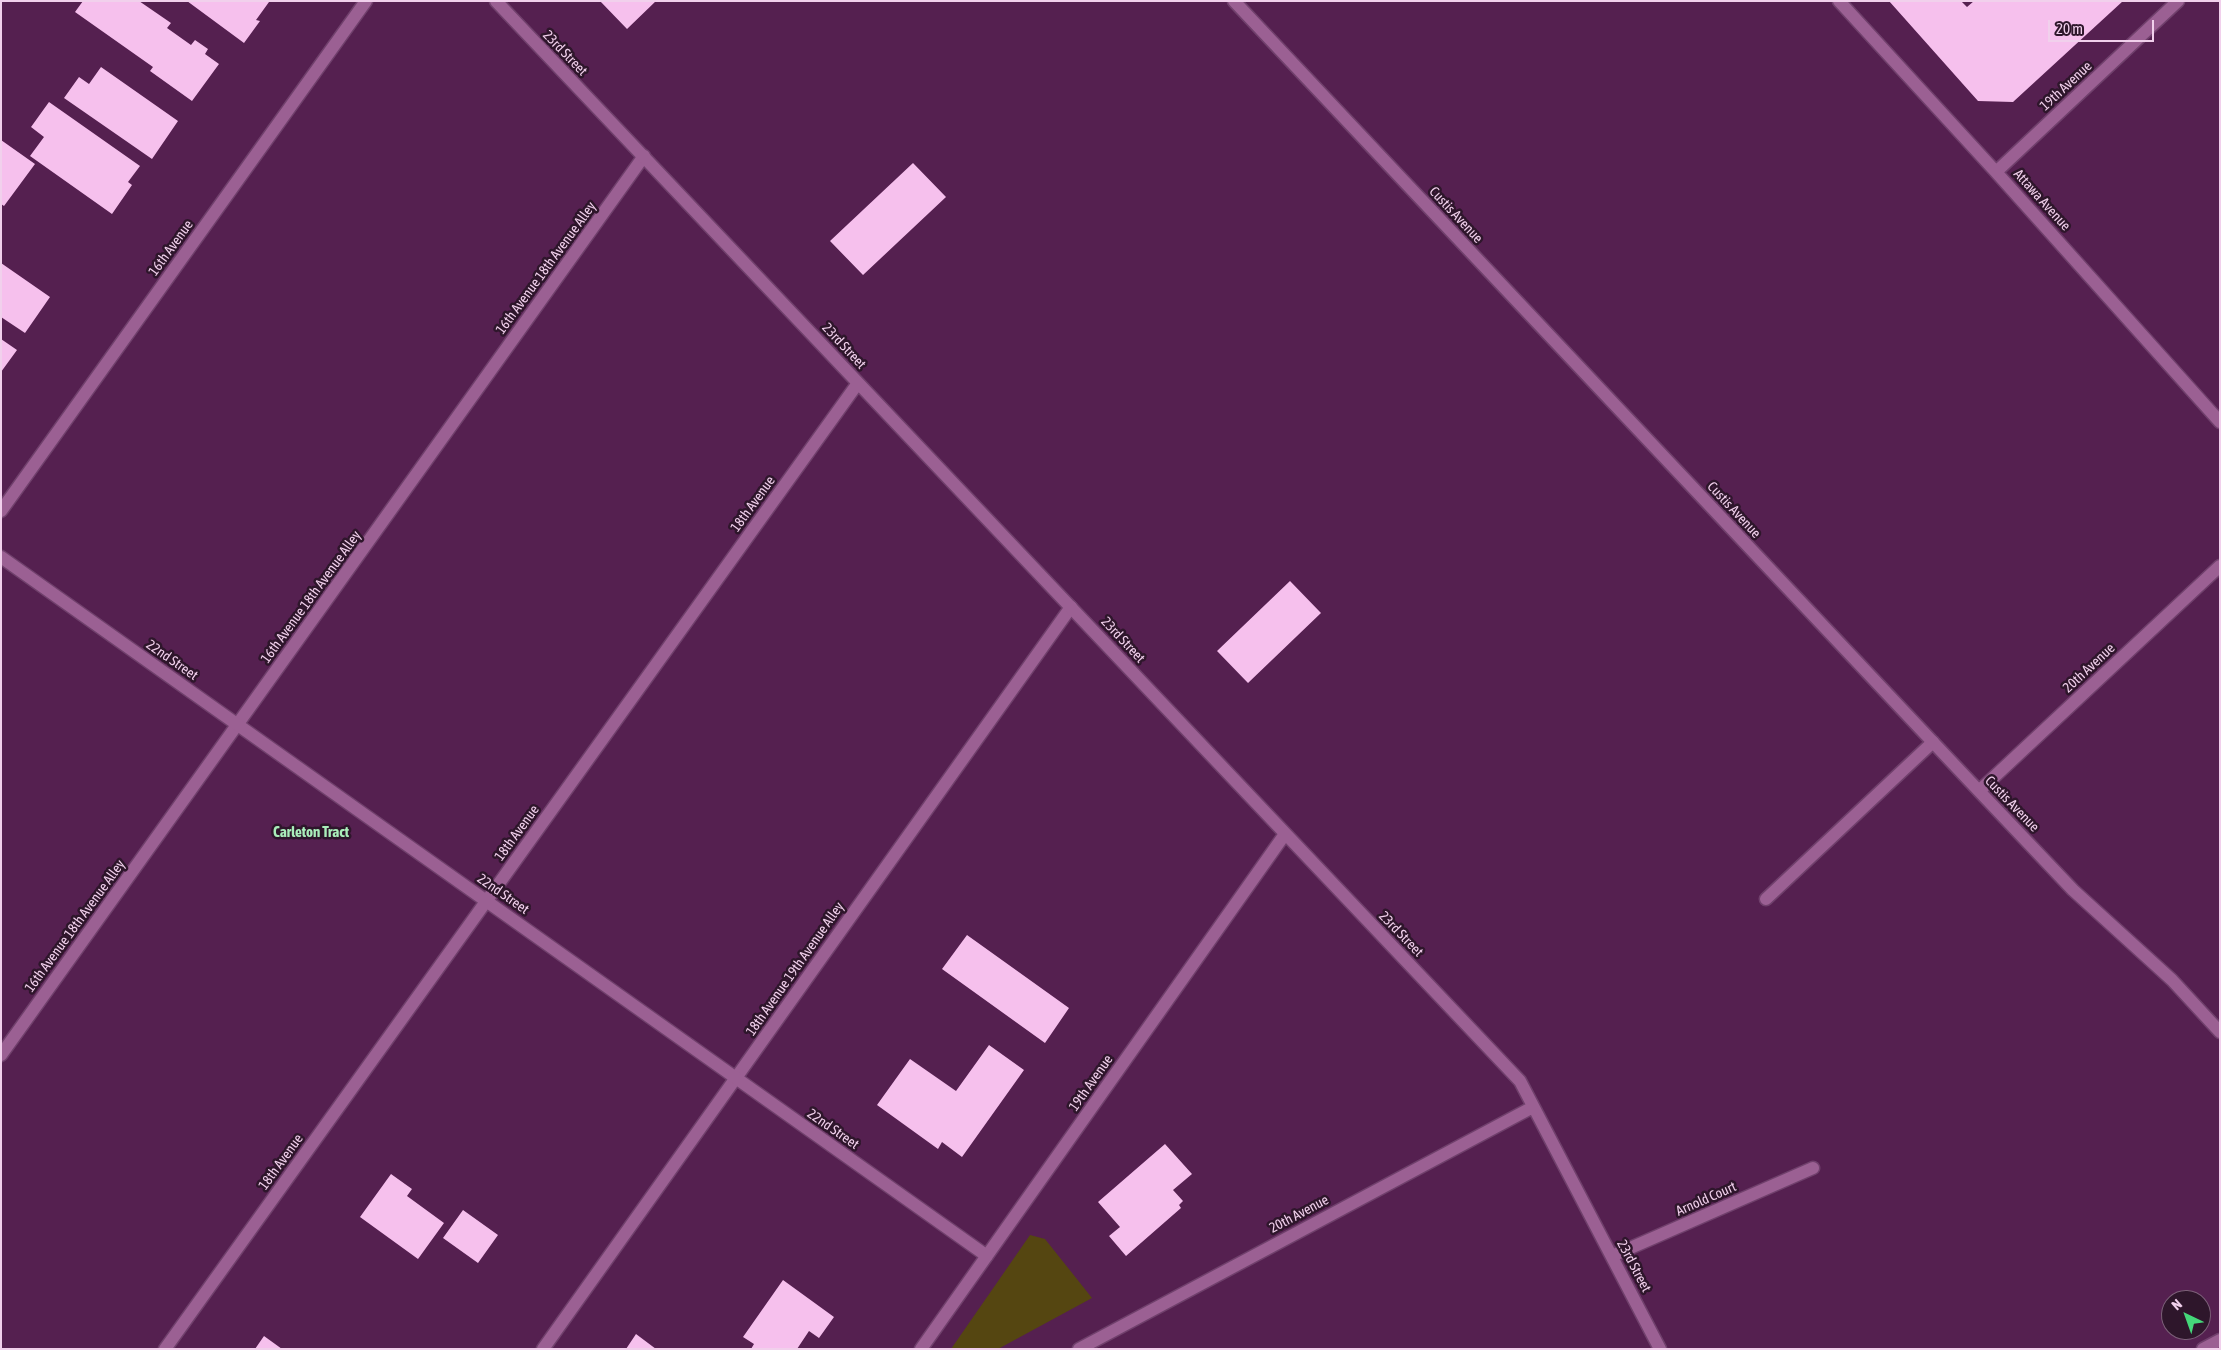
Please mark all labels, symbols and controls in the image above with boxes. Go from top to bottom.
scale bar [2051,10,2157,42]
text: 20 m [2056,20,2083,37]
street label: 23rd Street [539,27,591,79]
street label: 19th Avenue [2037,58,2095,114]
street label: Attawa Avenue [2010,166,2074,234]
street label: Custis Avenue [1426,183,1486,247]
street label: 16th Avenue 18th Avenue Alley [492,199,600,337]
street label: 16th Avenue [145,217,197,279]
street label: 23rd Street [819,320,869,372]
street label: 18th Avenue [727,473,779,535]
street label: Custis Avenue [1704,478,1764,542]
street label: 16th Avenue 18th Avenue Alley [257,528,365,666]
street label: 23rd Street [1098,614,1148,666]
street label: 22nd Street [143,636,201,684]
street label: 20th Avenue [2060,640,2118,696]
street label: Custis Avenue [1981,773,2043,835]
street label: 18th Avenue [491,802,543,864]
district label: Carleton Tract [273,823,349,841]
street label: 16th Avenue 18th Avenue Alley [21,857,129,995]
street label: 22nd Street [474,870,532,918]
street label: 18th Avenue 19th Avenue Alley [742,899,848,1039]
street label: 23rd Street [1375,908,1427,960]
street label: 19th Avenue [1066,1052,1116,1114]
street label: 22nd Street [804,1105,862,1153]
street label: 18th Avenue [255,1131,307,1193]
street label: Arnold Court [1673,1178,1739,1220]
street label: 20th Avenue [1267,1191,1331,1237]
street label: 23rd Street [1613,1237,1655,1295]
north arrow [2161,1290,2211,1340]
text: N [2168,1296,2185,1313]

